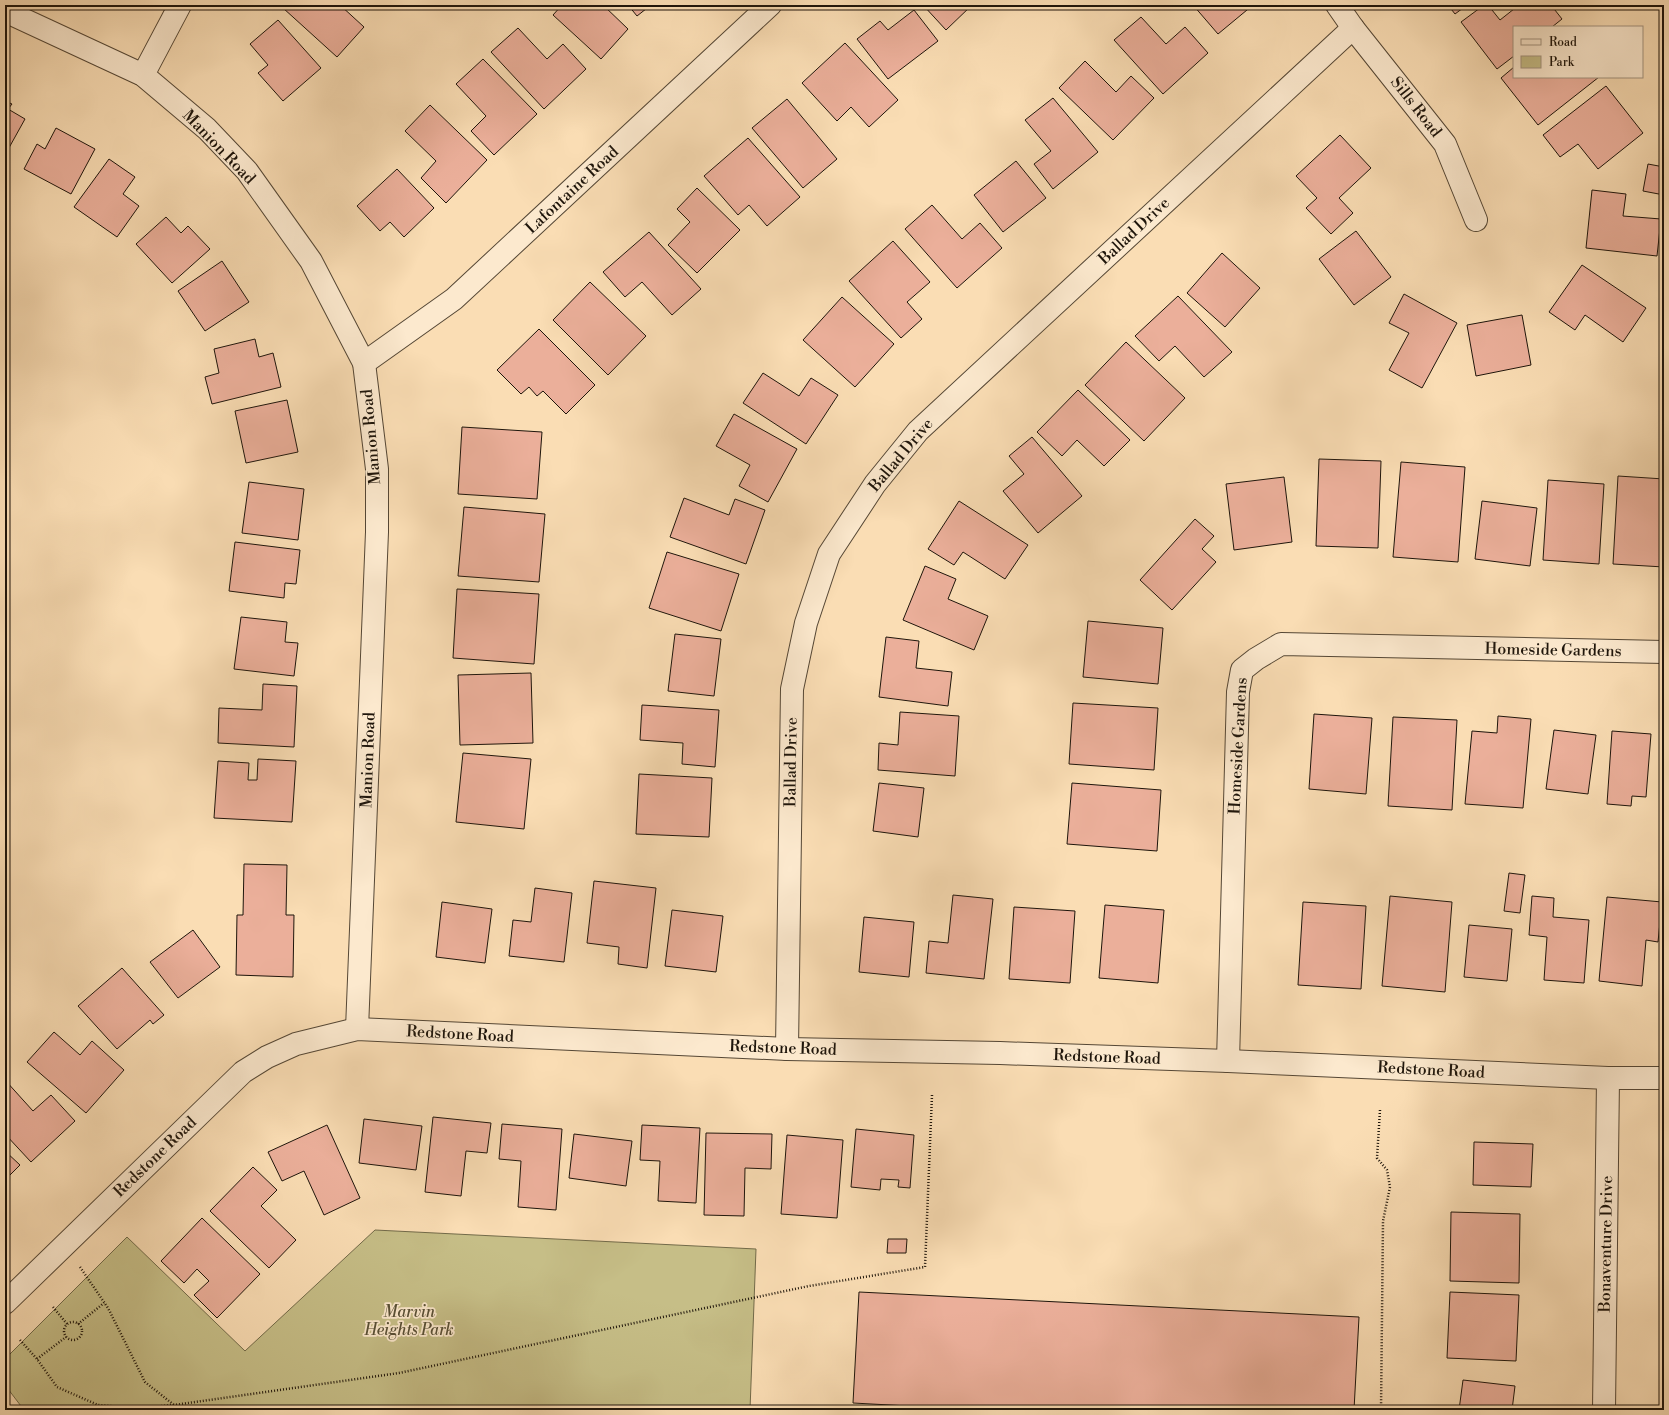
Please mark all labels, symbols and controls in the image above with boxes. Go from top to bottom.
legend [1513,26,1643,78]
text: Road [1549,35,1577,50]
text: Park [1549,55,1575,70]
street label: Sills Road [1386,73,1446,141]
street label: Manion Road [178,106,260,188]
street label: Lafontaine Road [521,142,623,238]
street label: Ballad Drive [1094,193,1174,270]
street label: Manion Road [357,388,385,486]
street label: Ballad Drive [864,414,938,497]
street label: Homeside Gardens [1484,639,1622,661]
street label: Homeside Gardens [1224,677,1252,815]
street label: Manion Road [356,712,380,808]
street label: Ballad Drive [780,717,802,808]
street label: Redstone Road [406,1021,514,1047]
street label: Redstone Road [729,1036,837,1060]
street label: Redstone Road [1053,1045,1161,1069]
street label: Redstone Road [1377,1057,1485,1083]
street label: Redstone Road [109,1112,201,1202]
street label: Bonaventure Drive [1595,1175,1617,1314]
park label: Marvin Heights Park [363,1302,454,1340]

